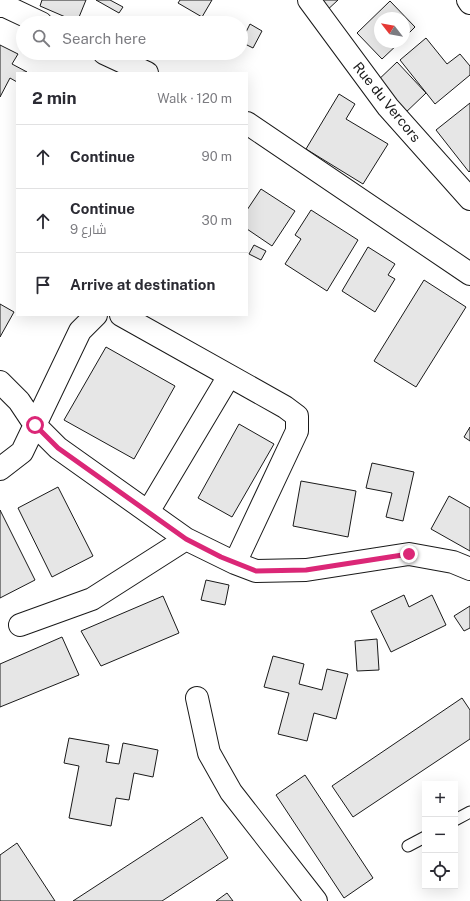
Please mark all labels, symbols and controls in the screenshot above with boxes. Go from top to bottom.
north arrow [374,12,410,48]
search box [16,16,248,60]
icon: search [30,27,52,49]
text: Search here [62,30,146,47]
street label: Rue du Vercors [350,59,424,145]
text: 2 min [32,88,77,108]
text: Walk · 120 m [157,91,232,106]
icon: ahead [32,146,54,168]
text: Continue [70,148,135,165]
text: 90 m [202,149,232,164]
text: Continue [70,200,135,217]
icon: ahead [32,210,54,232]
text: 30 m [202,213,232,228]
text: شارع 9 [70,222,106,237]
icon: arrive [32,274,54,296]
text: Arrive at destination [70,276,215,293]
route start [26,416,44,434]
route end [400,545,418,563]
map controls [422,781,458,889]
button: + [422,781,458,817]
button: − [422,817,458,853]
button: locate [422,853,458,889]

